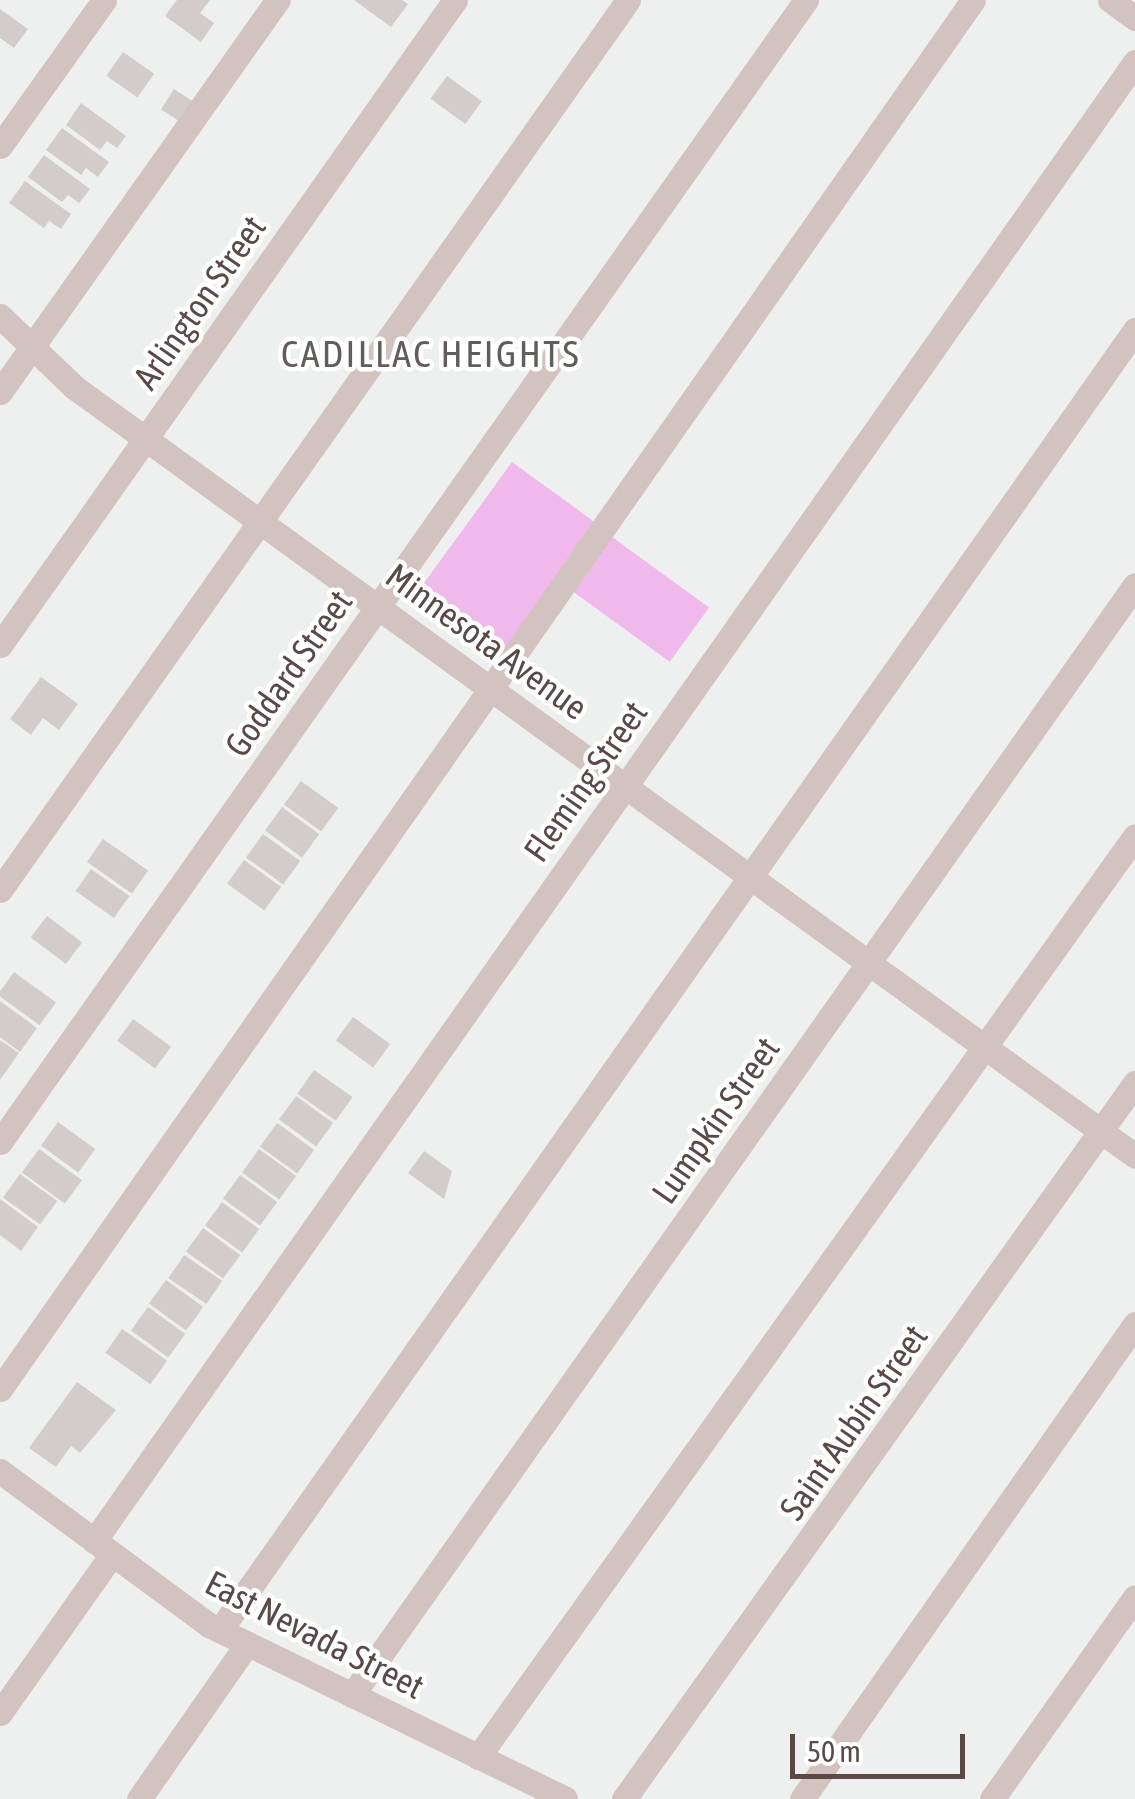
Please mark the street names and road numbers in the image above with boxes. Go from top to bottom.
street label: Arlington Street [124,207,274,397]
street label: Minnesota Avenue [378,554,596,728]
street label: Goddard Street [215,582,361,764]
street label: Fleming Street [515,693,655,869]
street label: Lumpkin Street [642,1029,788,1211]
street label: Saint Aubin Street [770,1317,936,1527]
street label: East Nevada Street [199,1561,431,1707]

